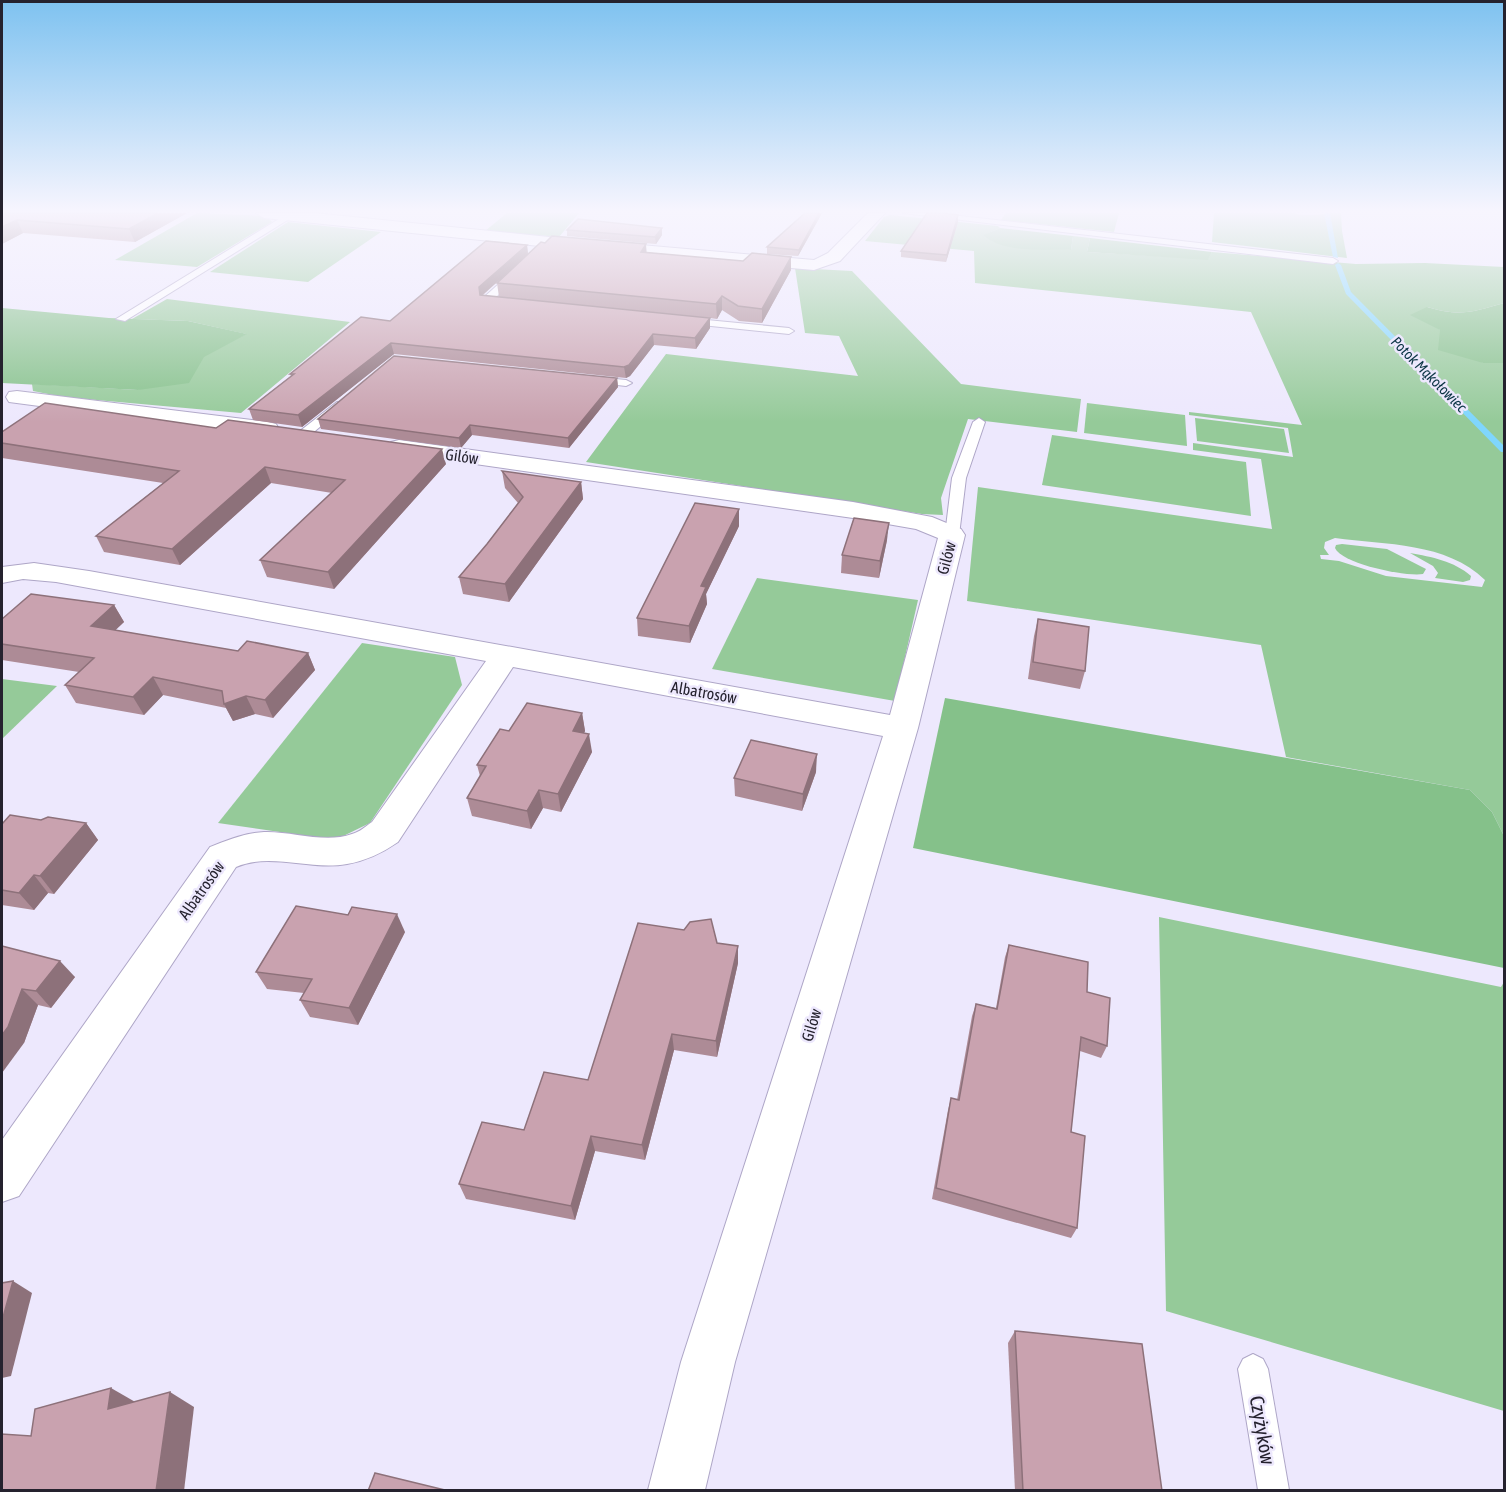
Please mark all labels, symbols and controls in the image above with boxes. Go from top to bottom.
water label: Potok Mąkołowiec [1388,333,1471,416]
street label: Gilów [444,445,480,467]
street label: Gilów [933,539,959,576]
street label: Albatrosów [670,677,739,707]
street label: Albatrosów [175,857,228,922]
street label: Gilów [798,1006,825,1043]
street label: Czyżyków [1246,1394,1280,1466]

